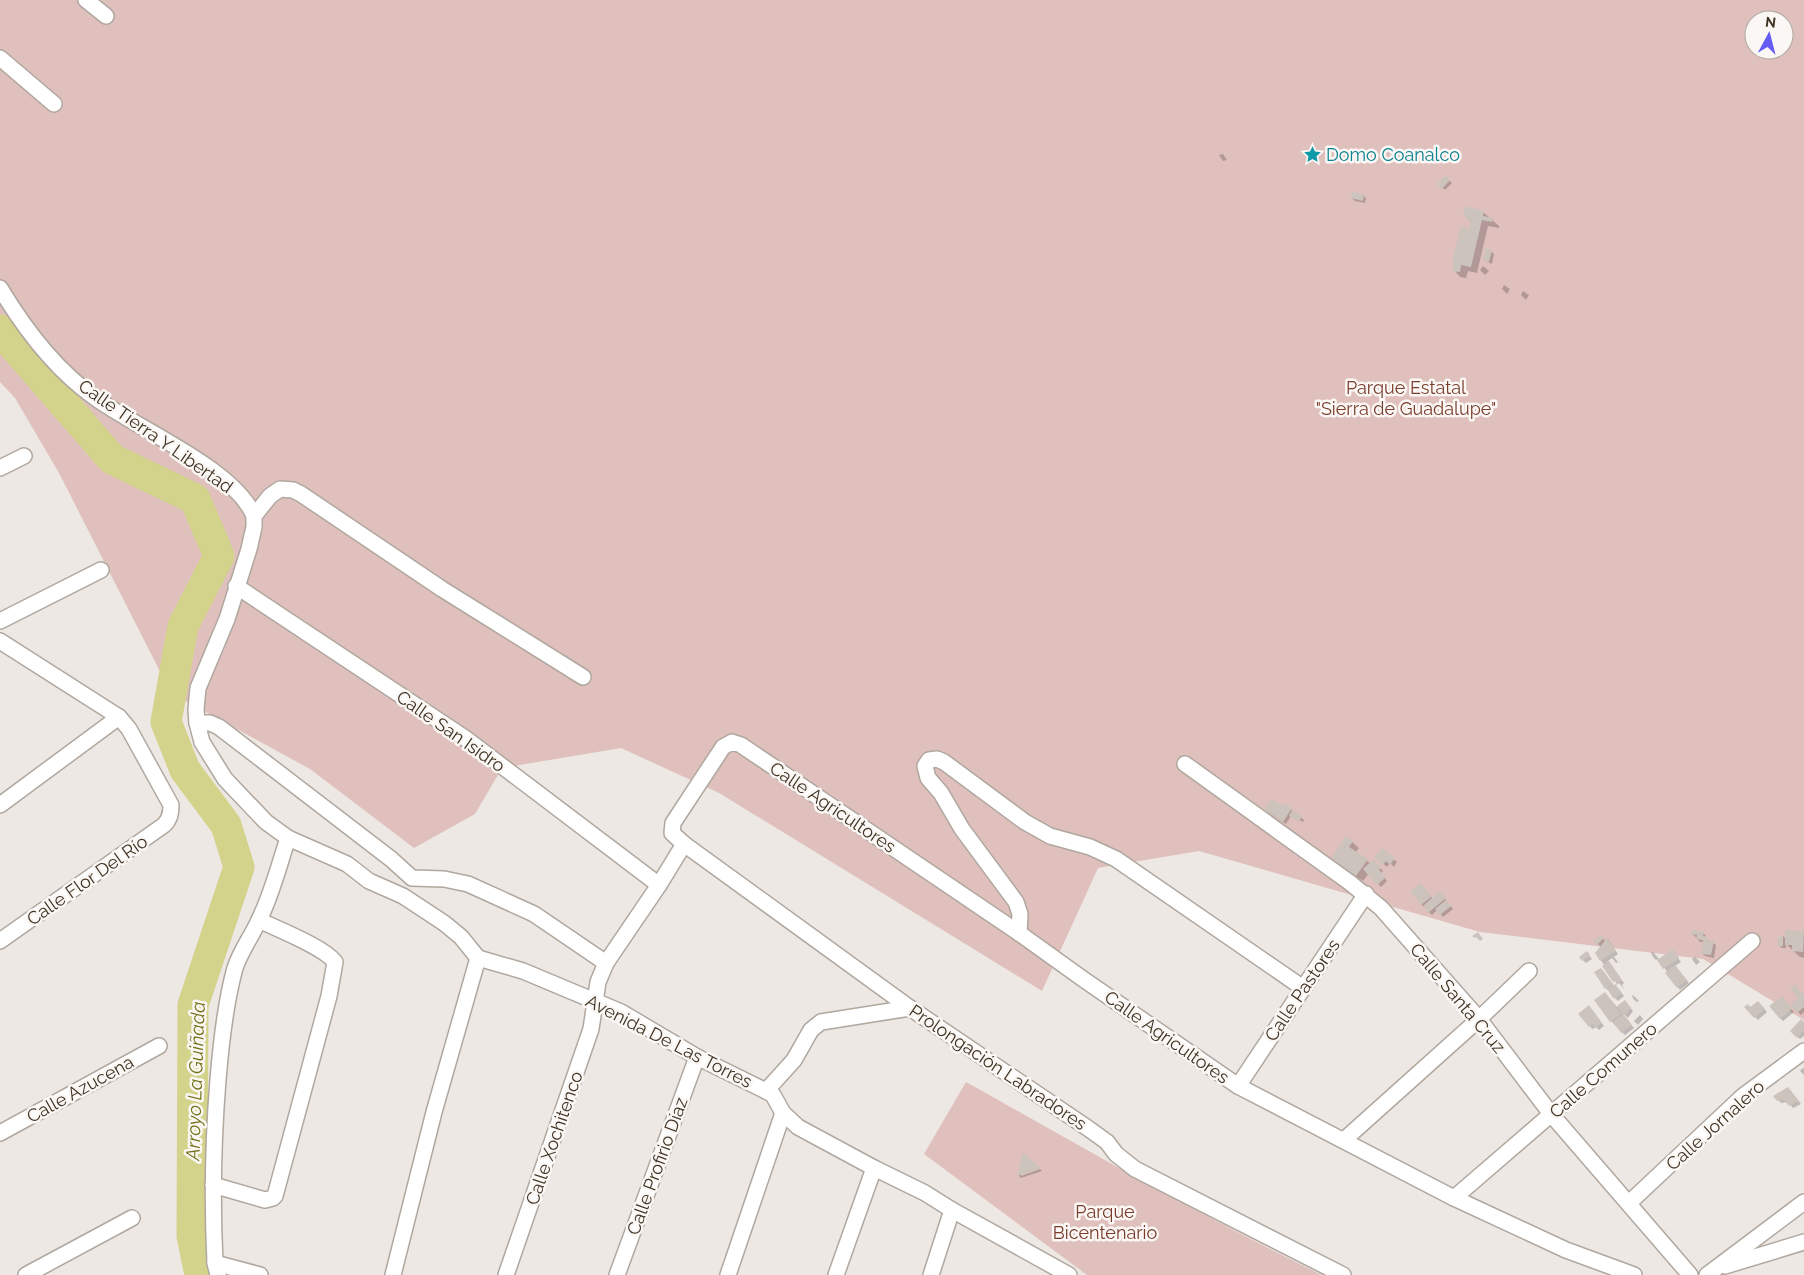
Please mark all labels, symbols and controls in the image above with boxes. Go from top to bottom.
north arrow [1744,10,1794,60]
text: N [1764,14,1777,31]
place icon: Domo Coanalco [1302,144,1322,164]
place label: Domo Coanalco [1326,144,1460,165]
street label: Calle Tierra Y Libertad [75,375,237,497]
park label: Parque Estatal "Sierra de Guadalupe" [1316,377,1496,419]
street label: Calle San Isidro [393,686,510,776]
street label: Calle Agricultores [766,757,900,857]
street label: Calle Flor Del Río [23,830,152,929]
street label: Calle Pastores [1260,935,1344,1045]
street label: Calle Santa Cruz [1406,939,1510,1057]
street label: Calle Agricultores [1101,986,1234,1088]
street label: Avenida De Las Torres [582,990,756,1092]
street label: Prolongación Labradores [905,1000,1091,1134]
water label: Arroyo La Guiñada [181,1001,209,1162]
street label: Calle Comunero [1545,1018,1661,1122]
street label: Calle Azucena [23,1051,137,1127]
street label: Calle Xochitenco [521,1068,587,1208]
street label: Calle Jornalero [1662,1075,1769,1175]
street label: Calle Profirio Díaz [622,1094,692,1238]
park label: Parque Bicentenario [1053,1201,1157,1243]

